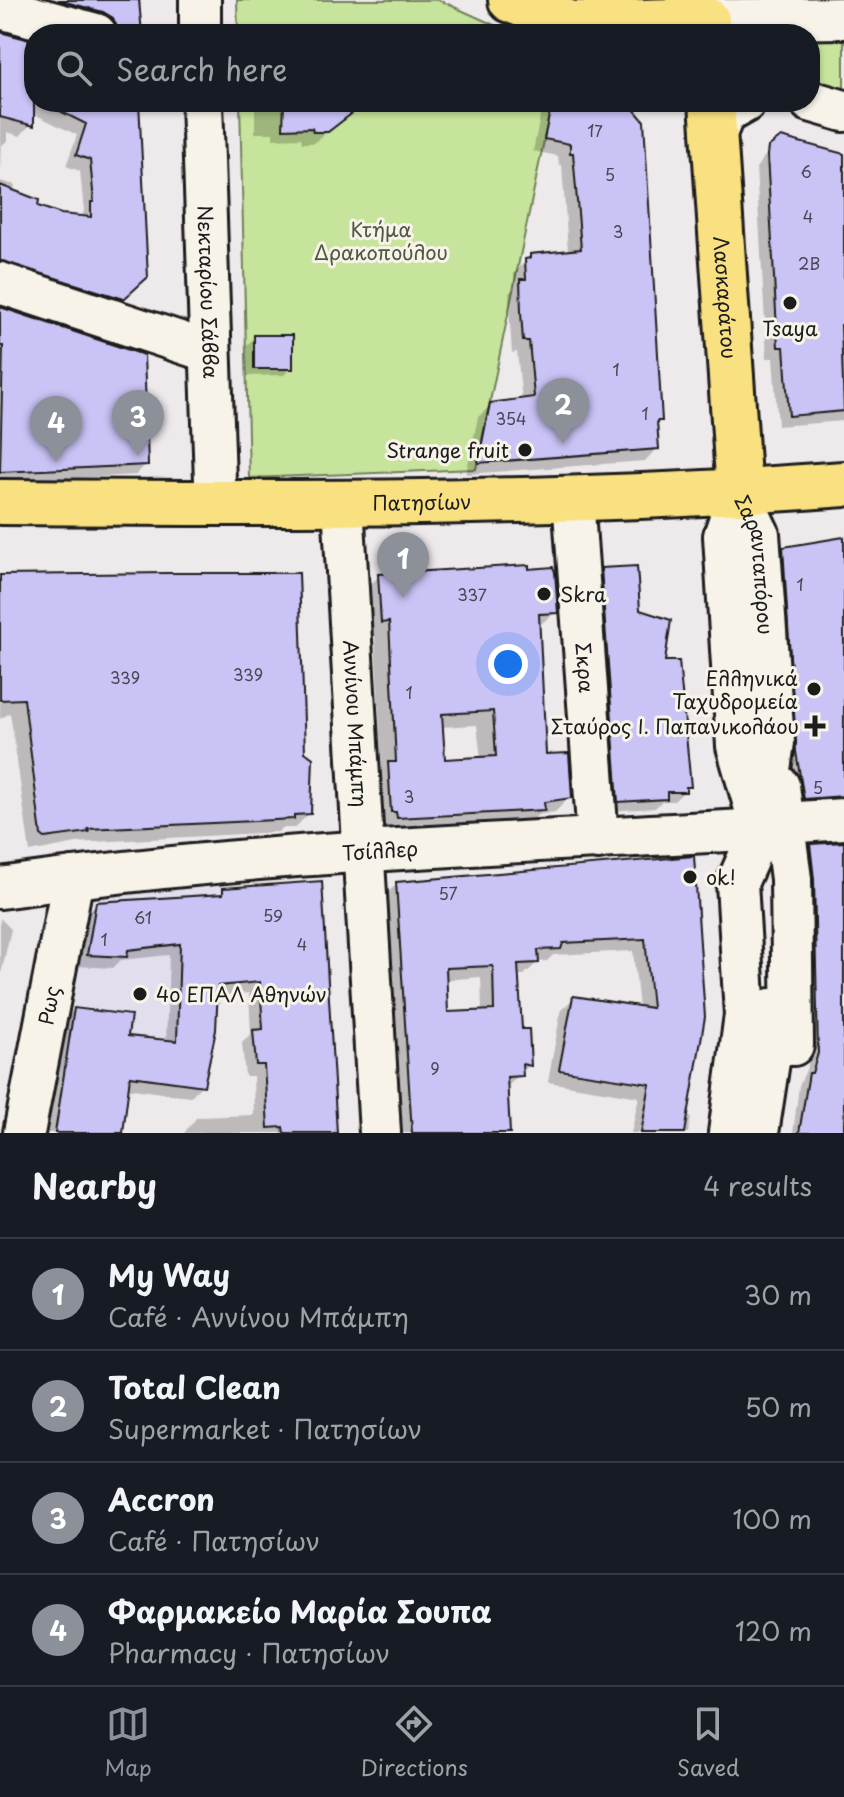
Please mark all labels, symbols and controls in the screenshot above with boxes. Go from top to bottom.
search box [24,24,820,112]
icon: search [52,46,96,90]
text: Search here [116,46,288,91]
house number: 17 [587,118,603,142]
house number: 6 [800,159,812,183]
house number: 5 [605,162,615,186]
house number: 4 [803,204,813,228]
street label: Νεκταρίου Σάββα [191,205,226,379]
park label: Κτήμα Δρακοπούλου [314,214,448,267]
house number: 3 [613,219,623,243]
street label: Λασκαράτου [706,235,745,360]
house number: 2Β [798,251,820,275]
marker: Tsaya [781,294,799,312]
place label: Tsaya [762,313,818,343]
house number: 1 [612,357,620,381]
pin: 2 [537,378,589,444]
pin: 3 [112,390,164,456]
pin: 4 [30,396,82,462]
house number: 1 [641,401,649,425]
house number: 354 [495,406,527,430]
place label: Strange fruit [386,435,509,465]
marker: Strange fruit [516,441,534,459]
street label: Πατησίων [372,486,472,518]
street label: Σαρανταπόρου [728,490,781,636]
pin: 1 [377,532,429,598]
house number: 1 [796,572,804,596]
place label: Skra [560,579,607,609]
house number: 337 [457,582,487,606]
marker: Skra [535,585,553,603]
street label: Αννίνου Μπάμπη [336,639,376,808]
street label: Σκρα [569,641,602,694]
your location [488,644,528,684]
house number: 339 [233,662,263,686]
place label: Ελληνικά Ταχυδρομεία [672,663,798,716]
house number: 339 [110,665,140,689]
house number: 1 [405,680,413,704]
marker: Ελληνικά Ταχυδρομεία [805,680,823,698]
place label: Σταύρος Ι. Παπανικολάου [551,711,799,741]
marker: Σταύρος Ι. Παπανικολάου [806,717,824,735]
house number: 5 [813,775,823,799]
house number: 3 [404,784,414,808]
street label: Τσίλλερ [341,833,419,868]
place label: ok! [706,862,736,892]
marker: ok! [681,868,699,886]
house number: 57 [438,881,458,905]
house number: 59 [263,903,283,927]
house number: 61 [134,905,152,929]
house number: 1 [100,927,108,951]
house number: 4 [297,932,307,956]
place label: 4ο ΕΠΑΛ Αθηνών [156,979,327,1009]
street label: Ρως [30,983,67,1027]
marker: 4ο ΕΠΑΛ Αθηνών [131,985,149,1003]
house number: 9 [430,1056,440,1080]
text: Nearby [32,1159,157,1211]
text: 4 results [703,1166,812,1205]
text: My Way [108,1252,230,1297]
text: 1 [52,1275,64,1314]
text: 30 m [744,1275,812,1314]
text: Café · Αννίνου Μπάμπη [108,1297,409,1336]
text: Total Clean [108,1364,281,1409]
text: 2 [49,1387,67,1426]
text: 50 m [745,1387,812,1426]
text: Supermarket · Πατησίων [108,1409,422,1448]
text: Accron [108,1476,215,1521]
text: 3 [49,1499,67,1538]
text: 100 m [732,1499,812,1538]
text: Café · Πατησίων [108,1521,320,1560]
text: Φαρμακείο Μαρία Σουπα [108,1588,491,1633]
text: 4 [49,1611,67,1650]
text: 120 m [735,1611,812,1650]
text: Pharmacy · Πατησίων [108,1633,390,1672]
tab: Map [105,1702,152,1783]
tab: Directions [361,1702,468,1783]
tab: Saved [677,1702,739,1783]

